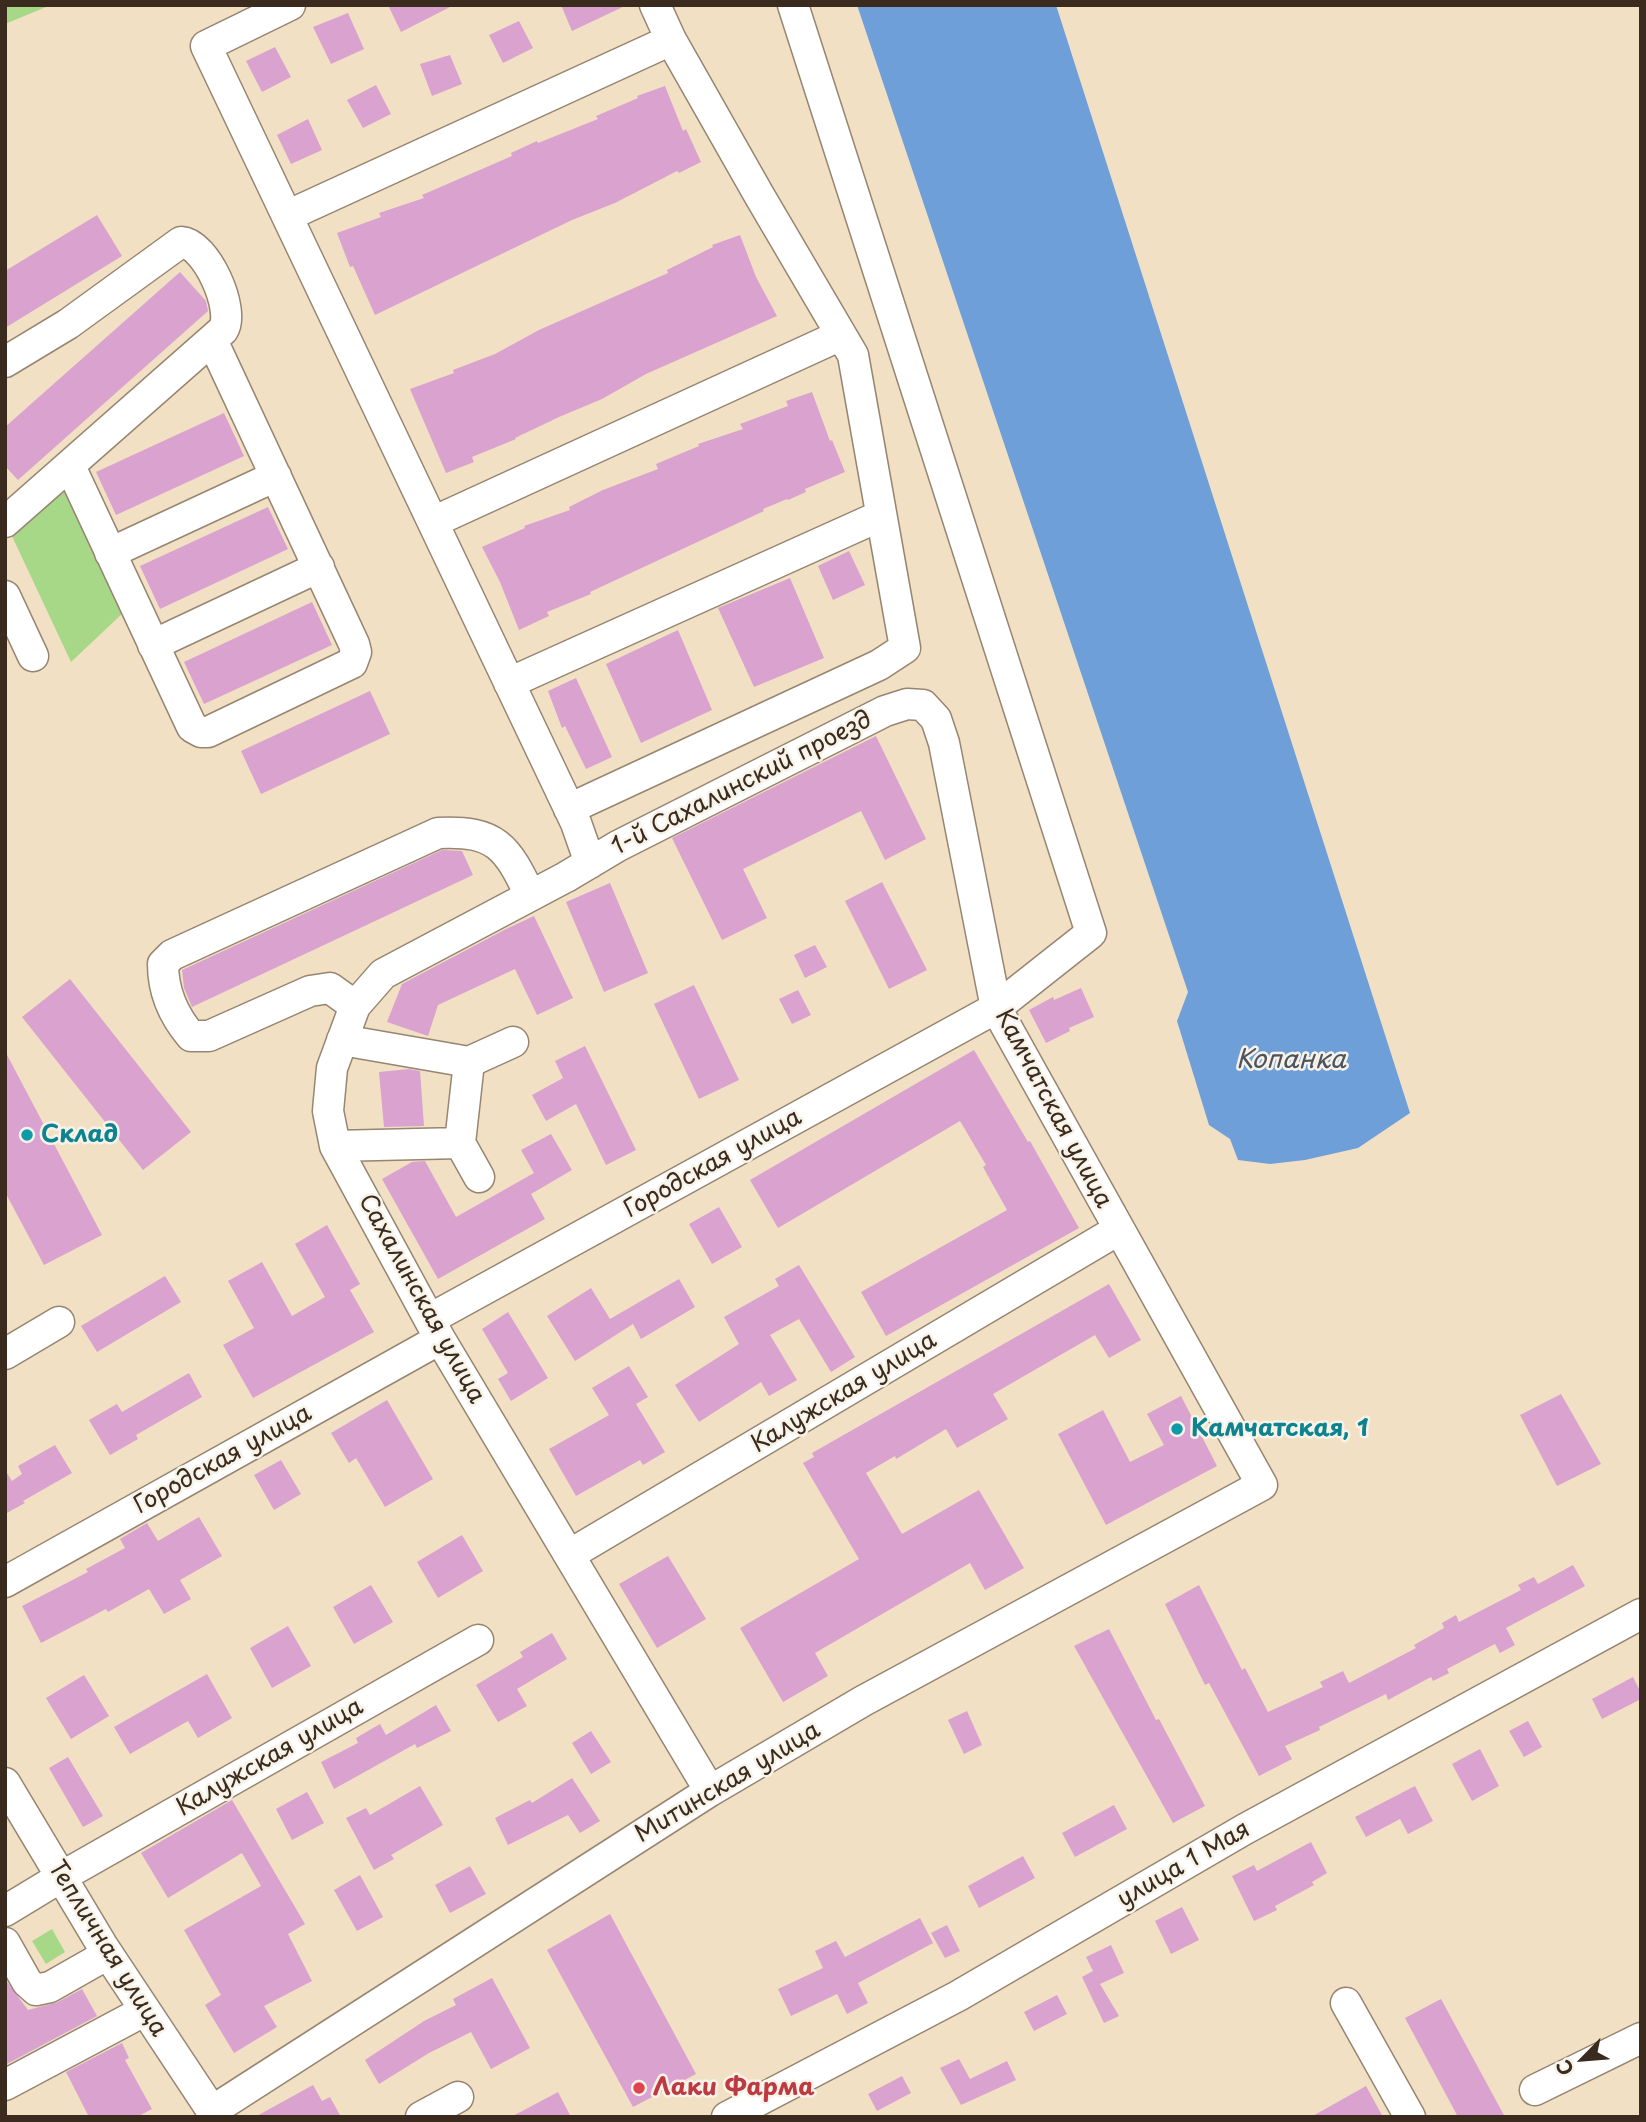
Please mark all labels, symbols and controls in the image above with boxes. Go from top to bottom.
street label: 1-й Сахалинский проезд [607,706,877,862]
street label: Камчатская улица [988,1005,1118,1213]
water label: Копанка [1236,1045,1346,1077]
street label: Городская улица [619,1103,807,1225]
place label: Склад [41,1121,118,1149]
marker: Склад [19,1127,35,1143]
street label: Сахалинская улица [351,1189,491,1409]
street label: Калужская улица [746,1326,942,1460]
street label: Городская улица [129,1399,317,1521]
place label: Камчатская, 1 [1191,1415,1369,1443]
marker: Камчатская, 1 [1169,1421,1185,1437]
street label: Калужская улица [171,1693,369,1823]
street label: Митинская улица [630,1716,826,1850]
street label: улица 1 Мая [1113,1815,1255,1915]
street label: Тепличная улица [41,1856,173,2042]
north arrow [1548,2024,1618,2094]
text: С [1548,2055,1580,2080]
place label: Лаки Фарма [653,2074,815,2102]
marker: Лаки Фарма [631,2080,647,2096]

